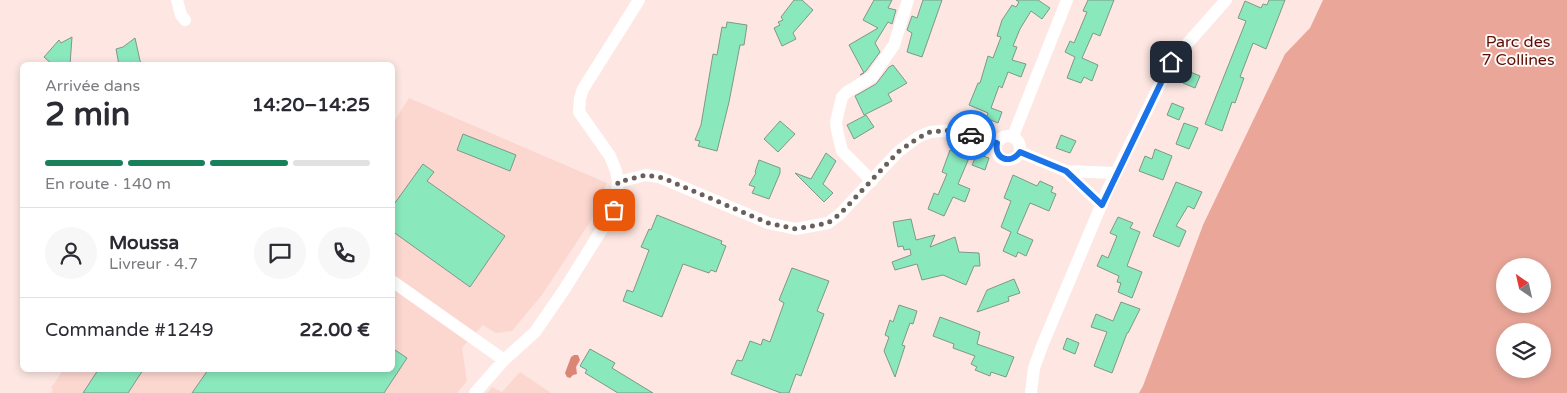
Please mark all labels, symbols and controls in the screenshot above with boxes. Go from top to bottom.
park label: Parc des 7 Collines [1481,32,1555,70]
pin [1150,41,1192,83]
icon: home [1157,48,1185,76]
text: Arrivée dans [45,76,140,96]
text: 14:20–14:25 [252,94,370,116]
text: 2 min [45,96,130,134]
courier [946,110,996,160]
icon: car [957,121,985,149]
text: En route · 140 m [45,174,171,194]
pin [593,189,635,231]
icon: bag [600,196,628,224]
button: person [45,227,97,279]
button: chat [254,227,306,279]
button: phone [318,227,370,279]
text: Moussa [109,232,179,254]
text: Livreur · 4.7 [109,254,198,274]
north arrow [1496,258,1551,312]
map controls [1496,258,1551,378]
text: Commande #1249 [45,319,214,341]
text: 22.00 € [299,319,370,341]
button: layers [1496,323,1551,378]

